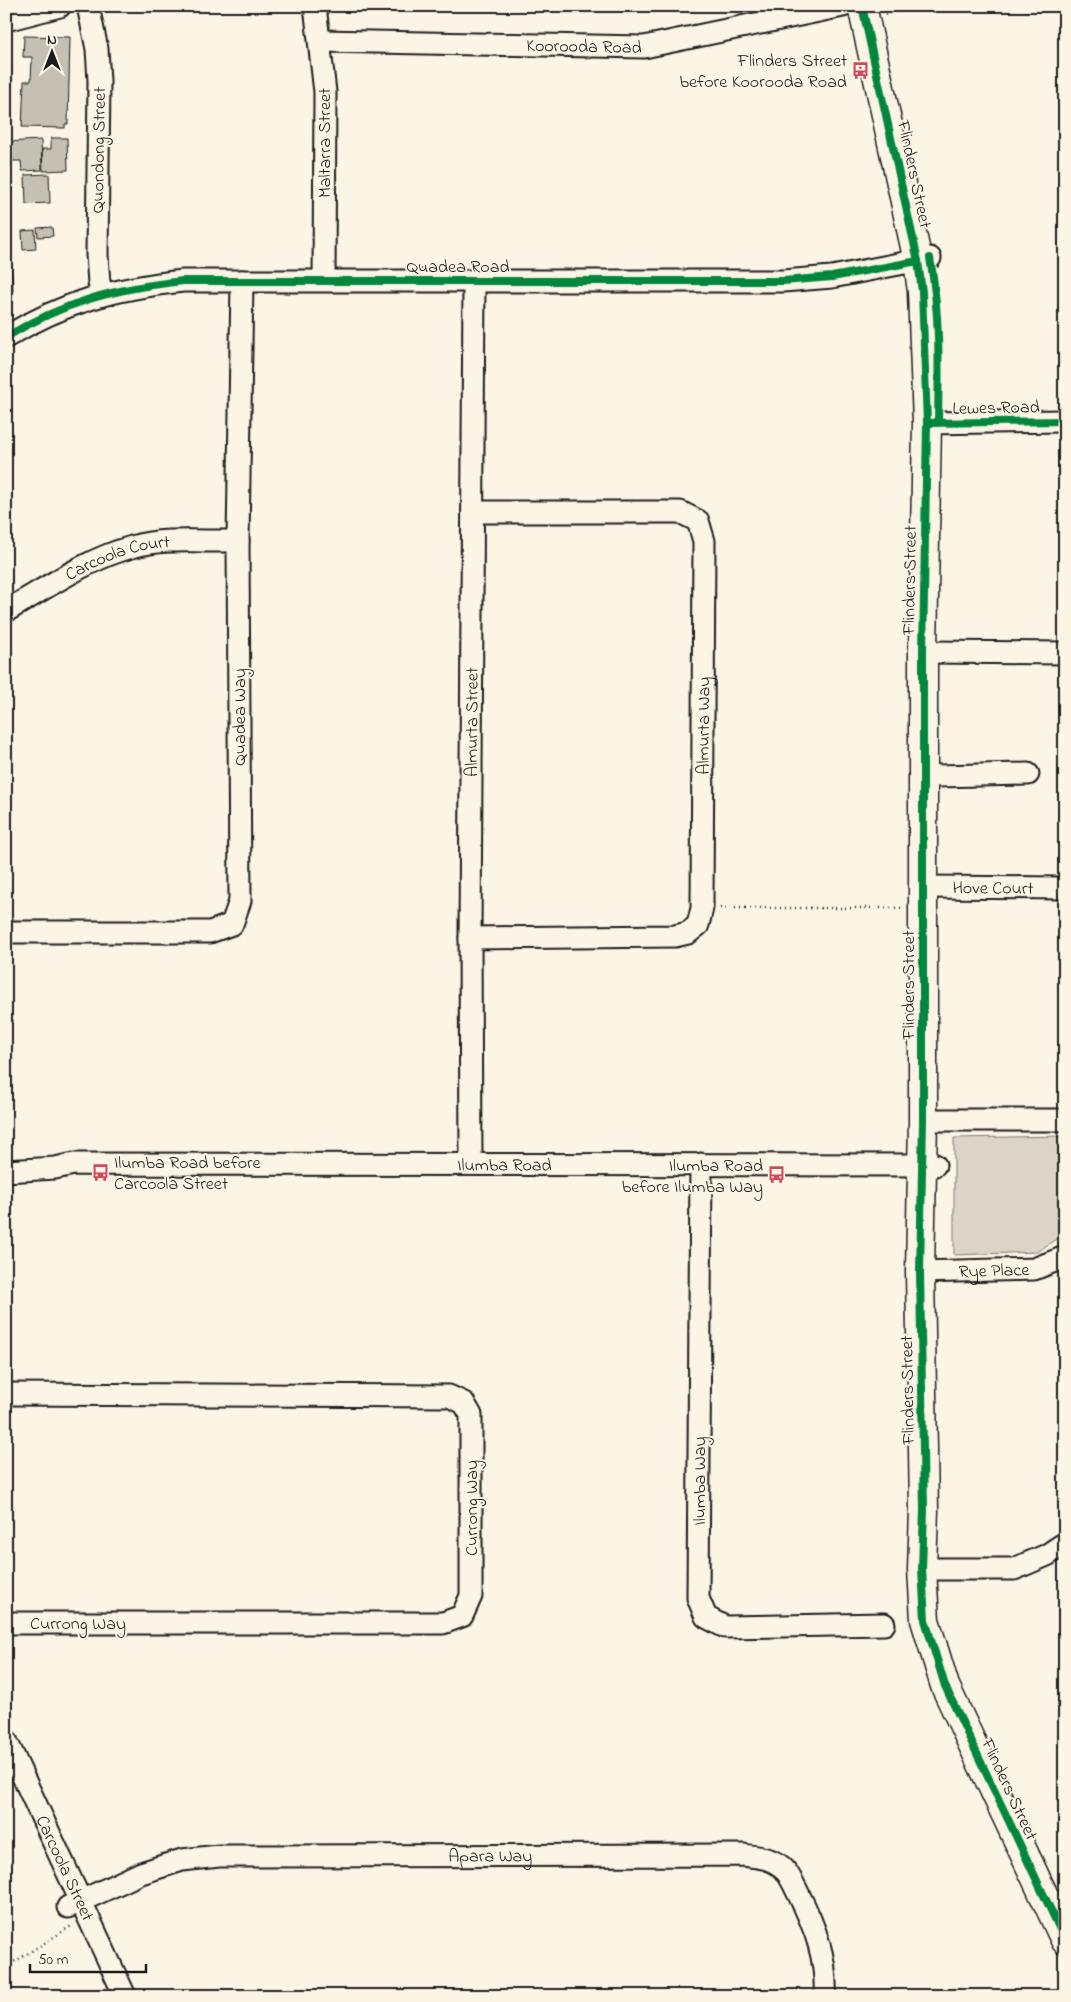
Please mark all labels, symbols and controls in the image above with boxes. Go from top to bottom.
north arrow [28,28,78,78]
text: N [47,30,57,51]
street label: Koorooda Road [526,34,642,62]
place label: Flinders Street before Koorooda Road [679,49,847,96]
bus stop icon: Flinders Street before Koorooda Road [851,60,871,80]
street label: Quondong Street [86,87,115,213]
street label: Maltarra Street [313,88,339,198]
street label: Flinders Street [889,117,937,231]
street label: Quadea Road [406,255,510,281]
street label: Lewes Road [952,395,1040,423]
street label: Flinders Street [897,525,925,636]
street label: Carcoola Court [61,530,171,589]
street label: Almurta Street [460,667,487,777]
street label: Quadea Way [228,668,254,766]
street label: Almurta Way [692,677,718,775]
street label: Hove Court [952,876,1034,903]
street label: Flinders Street [897,930,923,1041]
place label: Ilumba Road before Carcoola Street [114,1151,262,1198]
street label: Ilumba Road [457,1153,552,1180]
place label: Ilumba Road before Ilumba Way [622,1154,763,1201]
bus stop icon: Ilumba Road before Carcoola Street [90,1162,110,1182]
bus stop icon: Ilumba Road before Ilumba Way [767,1165,787,1185]
street label: Rye Place [958,1258,1031,1286]
street label: Flinders Street [895,1335,923,1446]
street label: Ilumba Way [688,1437,714,1525]
street label: Currong Way [460,1460,487,1556]
street label: Currong Way [30,1612,126,1639]
street label: Flinders Street [973,1734,1043,1845]
street label: Carcoola Street [28,1811,99,1926]
street label: Apara Way [448,1844,532,1871]
scale bar [30,1942,146,1974]
text: 50 m [38,1949,69,1971]

